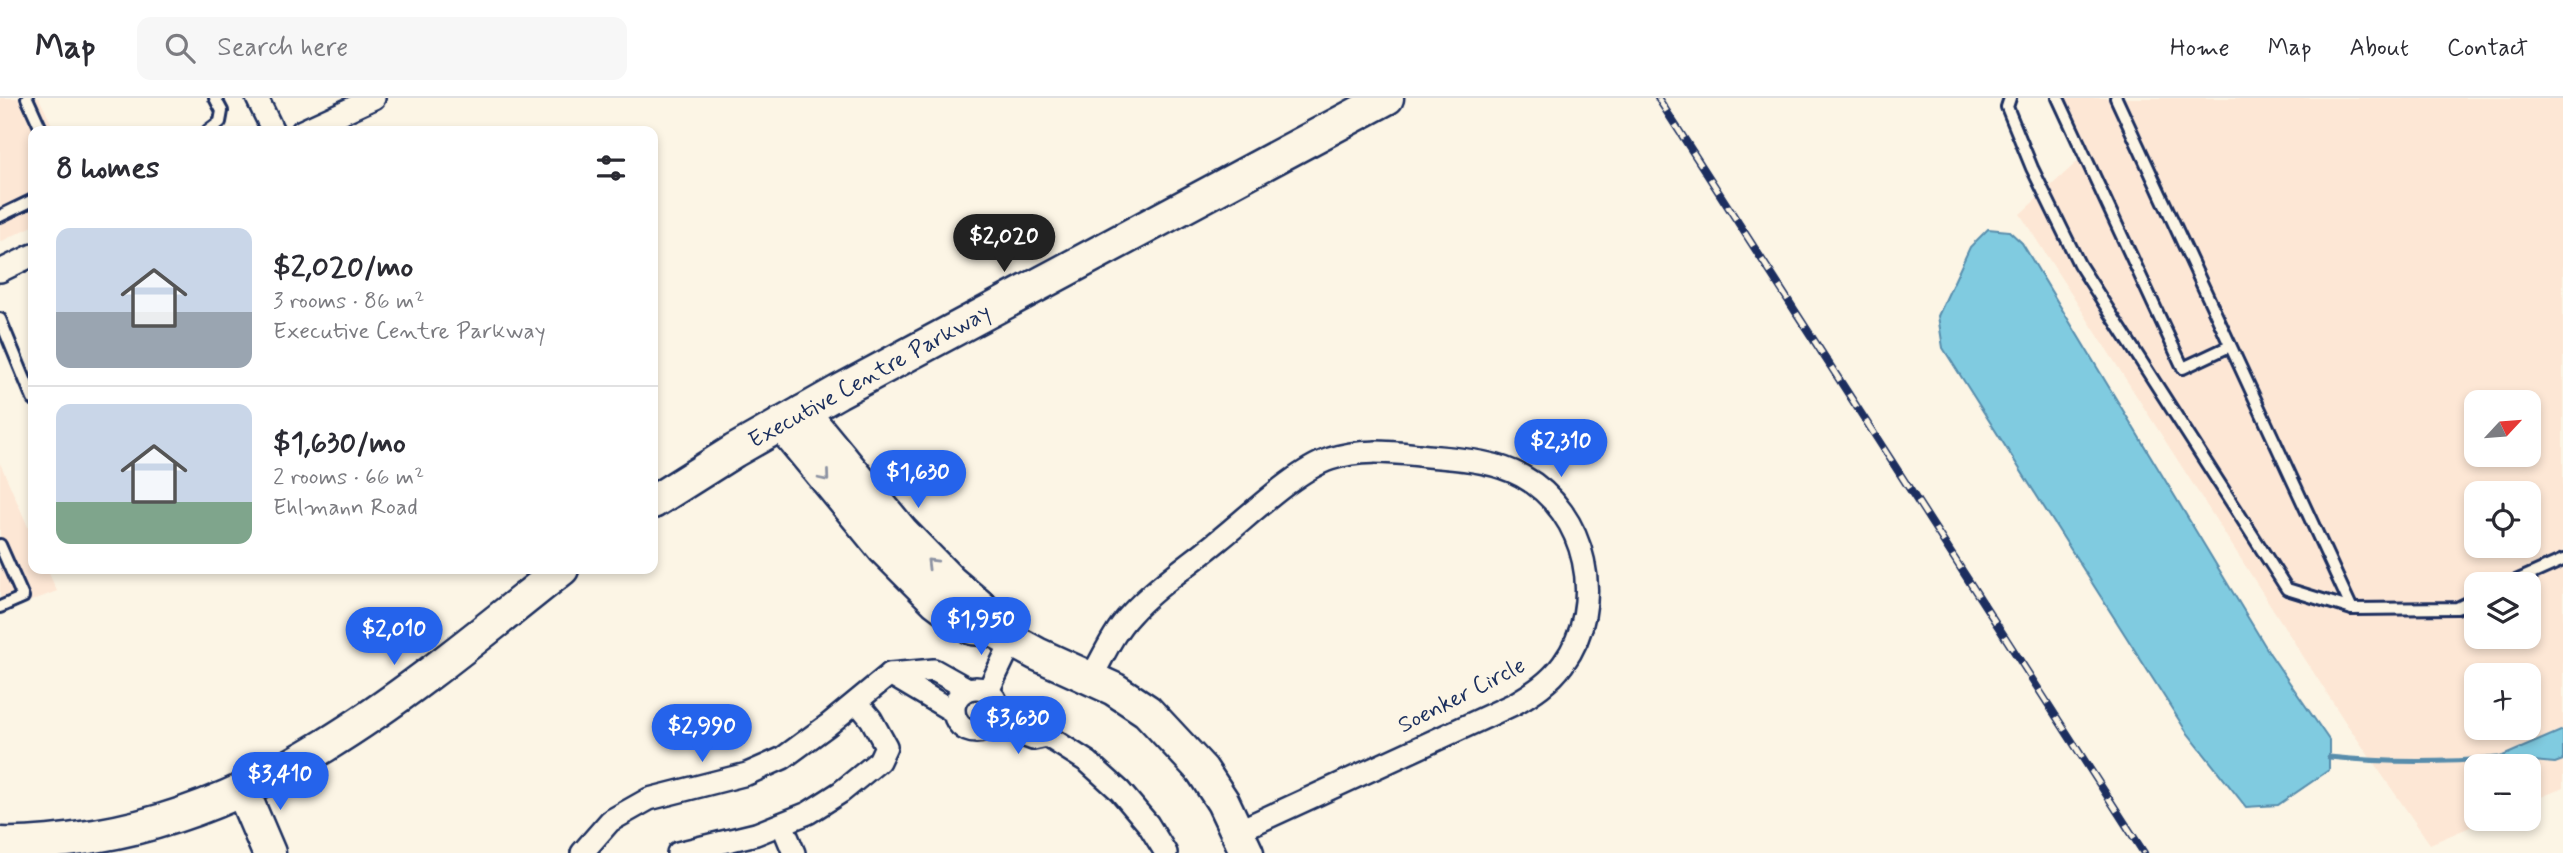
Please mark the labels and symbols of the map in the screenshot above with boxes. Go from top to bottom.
pin: $2,020 [947,214,1061,274]
street label: Executive Centre Parkway [744,298,996,456]
north arrow [2464,390,2541,467]
pin: $2,310 [1504,420,1618,479]
pin: $1,630 [861,450,975,510]
one-way arrow [816,470,829,482]
one-way arrow [927,559,939,571]
pin: $1,950 [924,598,1038,657]
pin: $2,010 [337,608,451,667]
street label: Soenker Circle [1393,651,1531,741]
pin: $3,630 [961,696,1075,756]
pin: $2,990 [645,704,759,764]
pin: $3,410 [223,752,337,812]

